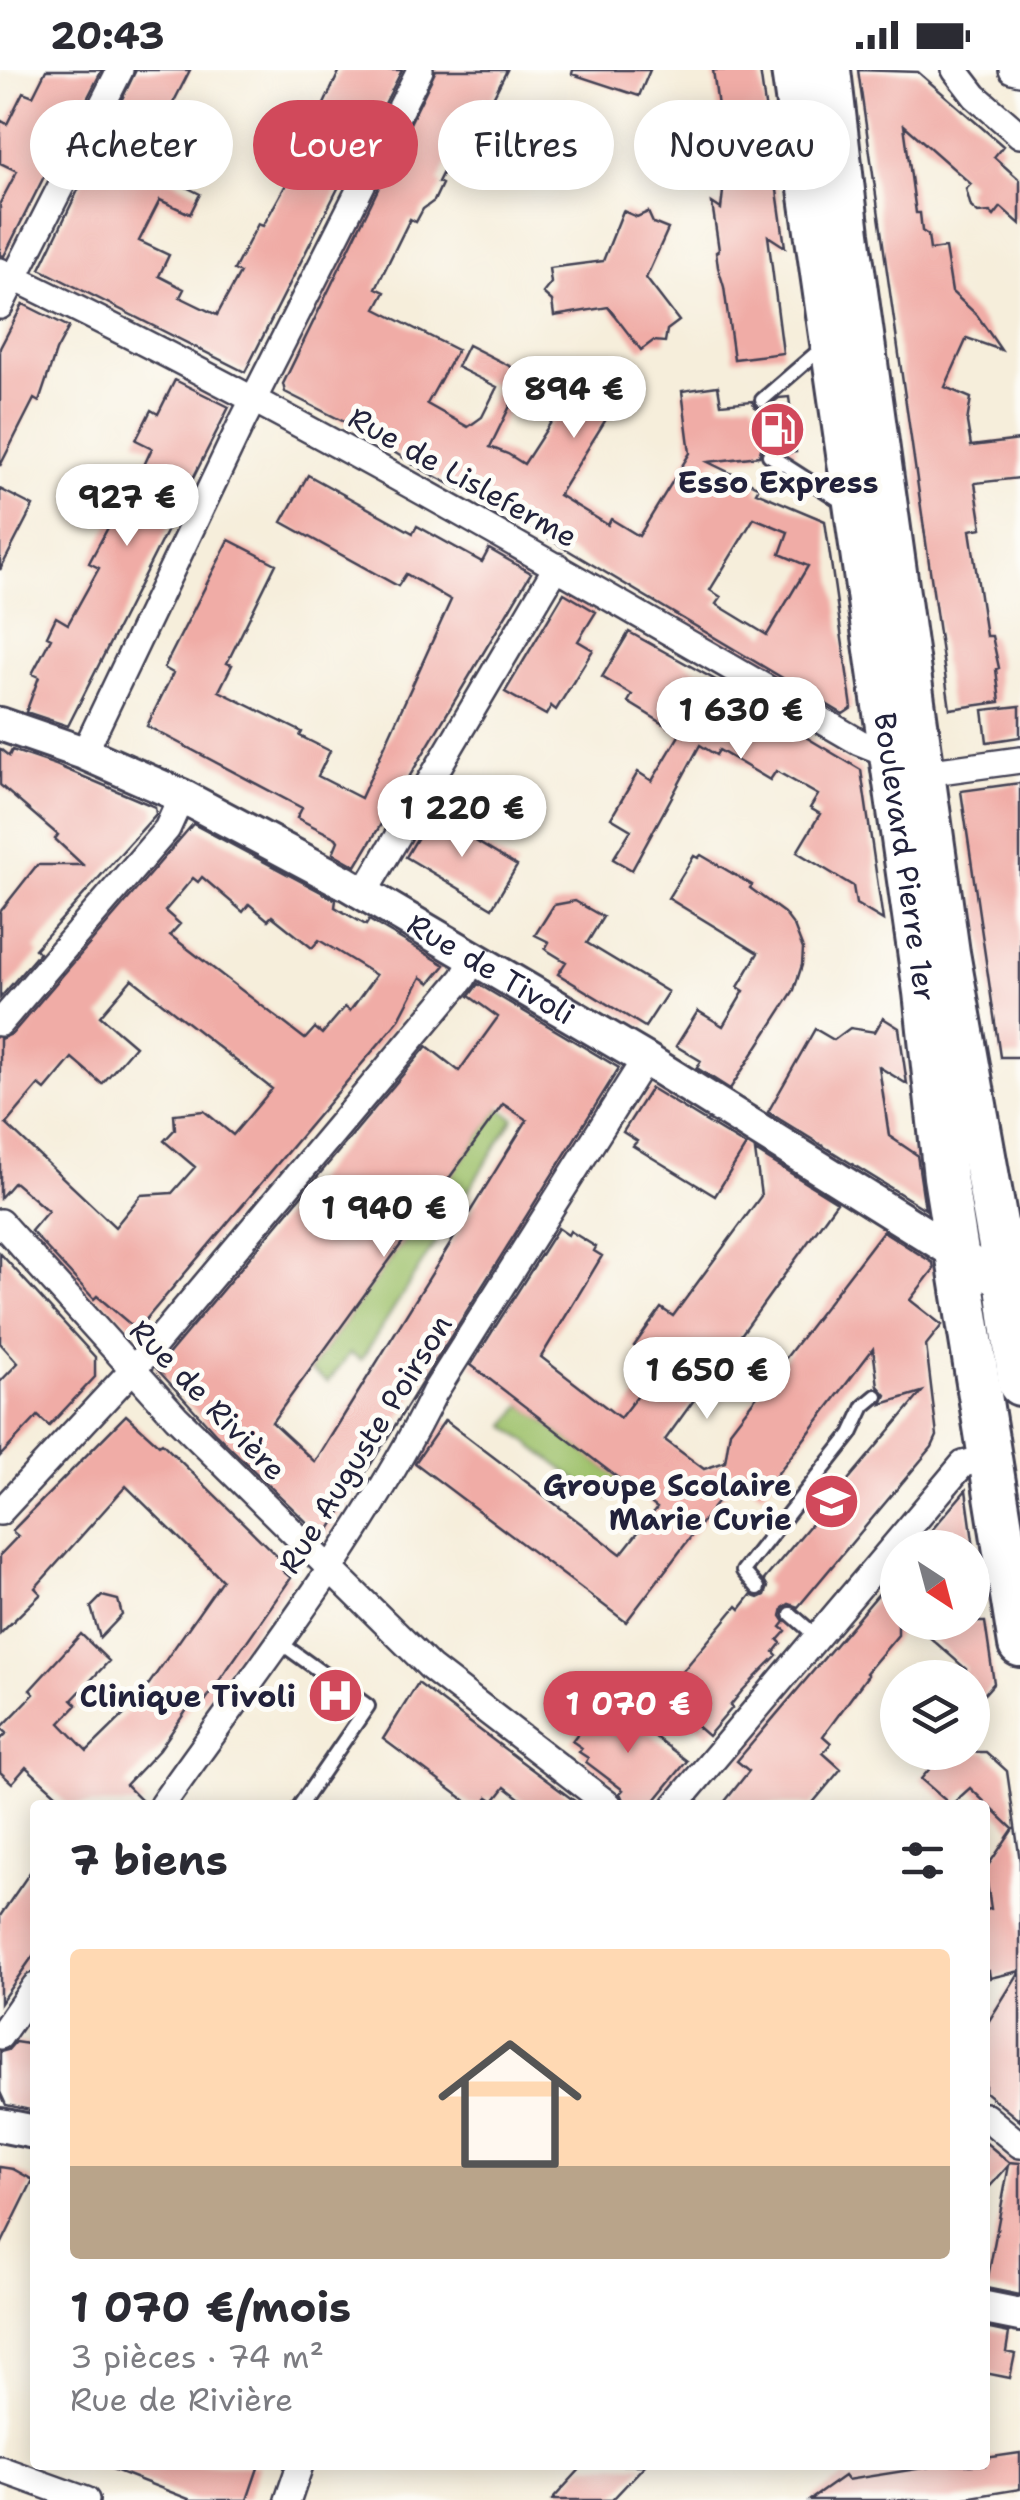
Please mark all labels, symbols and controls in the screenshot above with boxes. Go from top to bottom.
text: 20:43 [50,10,165,61]
chip: Acheter [30,100,233,190]
chip: Louer [253,100,418,190]
chip: Filtres [438,100,614,190]
chip: Nouveau [634,100,850,190]
pin: 894 € [504,356,644,441]
text: 894 € [524,367,624,410]
street label: Rue de Lisleferme [341,397,585,557]
fuel station icon: Esso Express [748,399,808,459]
place label: Esso Express [678,462,878,503]
pin: 927 € [57,464,197,549]
text: 927 € [78,475,176,518]
pin: 1 630 € [649,677,833,762]
text: 1 630 € [678,688,804,731]
street label: Boulevard Pierre 1er [865,710,946,1003]
pin: 1 220 € [370,775,554,860]
text: 1 220 € [399,786,525,829]
street label: Rue de Tivoli [400,903,583,1034]
pin: 1 940 € [292,1175,476,1260]
text: 1 940 € [321,1186,447,1229]
street label: Rue Auguste Poirson [269,1307,461,1581]
street label: Rue de Rivière [121,1311,295,1489]
pin: 1 650 € [615,1337,799,1422]
text: 1 650 € [645,1348,769,1391]
place label: Groupe Scolaire Marie Curie [543,1465,792,1540]
school or university icon: Groupe Scolaire Marie Curie [801,1472,861,1532]
north arrow [880,1530,990,1640]
map controls [880,1530,990,1770]
button: layers [880,1660,990,1770]
hospital icon: Clinique Tivoli [305,1666,365,1726]
pin: 1 070 € [536,1671,720,1756]
place label: Clinique Tivoli [80,1676,296,1717]
text: 1 070 € [565,1682,691,1725]
text: 7 biens [70,1832,228,1888]
icon: filters [895,1833,950,1888]
icon: home [420,2014,600,2194]
text: 1 070 €/mois [70,2279,351,2335]
text: 3 pièces · 74 m² [70,2335,324,2378]
text: Rue de Rivière [70,2378,293,2421]

